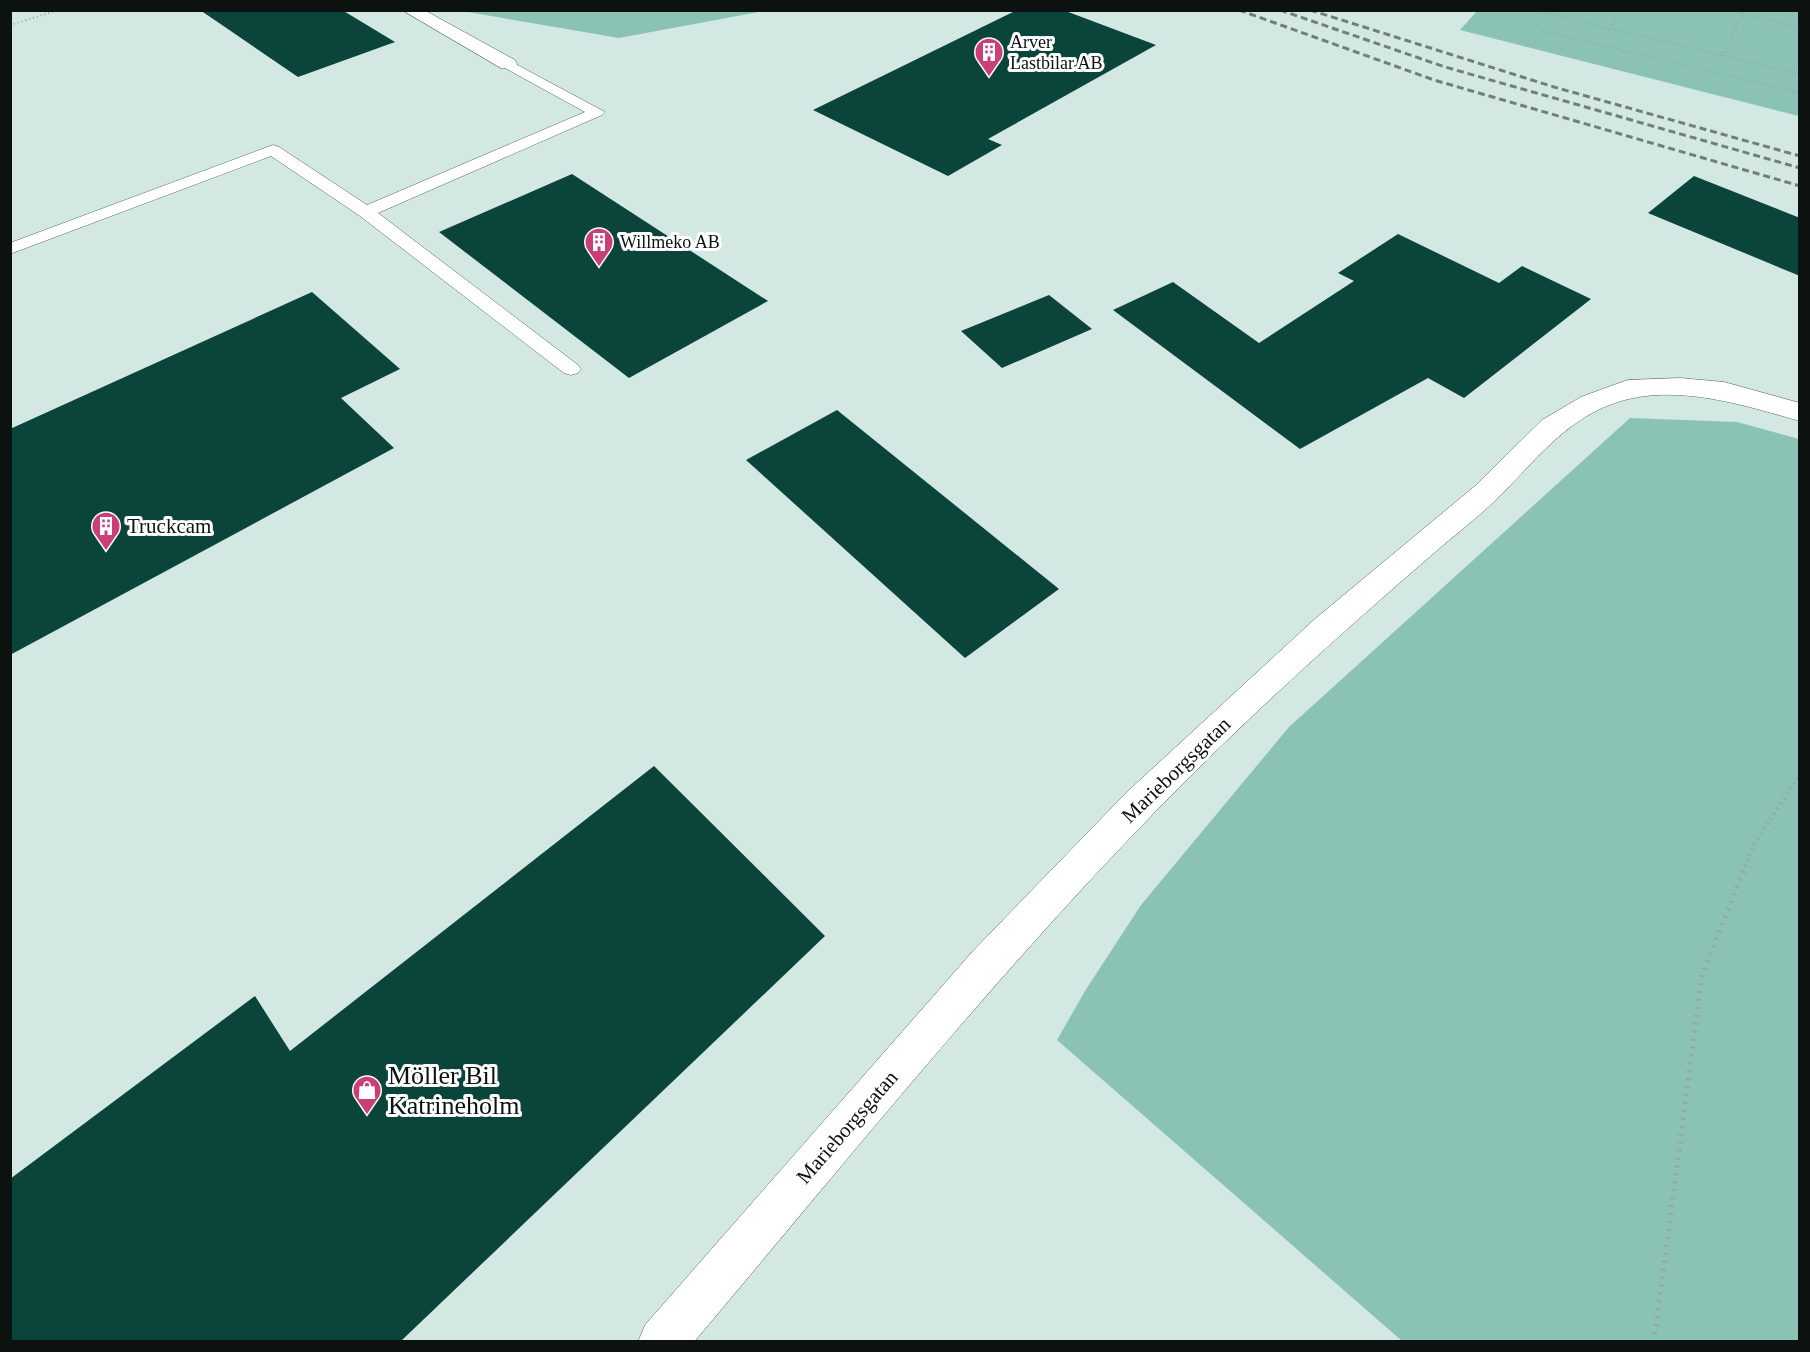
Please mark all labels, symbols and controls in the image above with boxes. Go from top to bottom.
place label: Arver Lastbilar AB [1010,32,1103,73]
building icon: Arver Lastbilar AB [973,36,1005,78]
building icon: Willmeko AB [583,226,615,268]
place label: Willmeko AB [620,232,720,252]
building icon: Truckcam [90,510,122,552]
place label: Truckcam [127,514,211,538]
street label: Marieborgsgatan [1117,712,1236,828]
place label: Möller Bil Katrineholm [388,1061,519,1120]
street label: Marieborgsgatan [791,1065,903,1188]
shop icon: Möller Bil Katrineholm [351,1074,383,1116]

